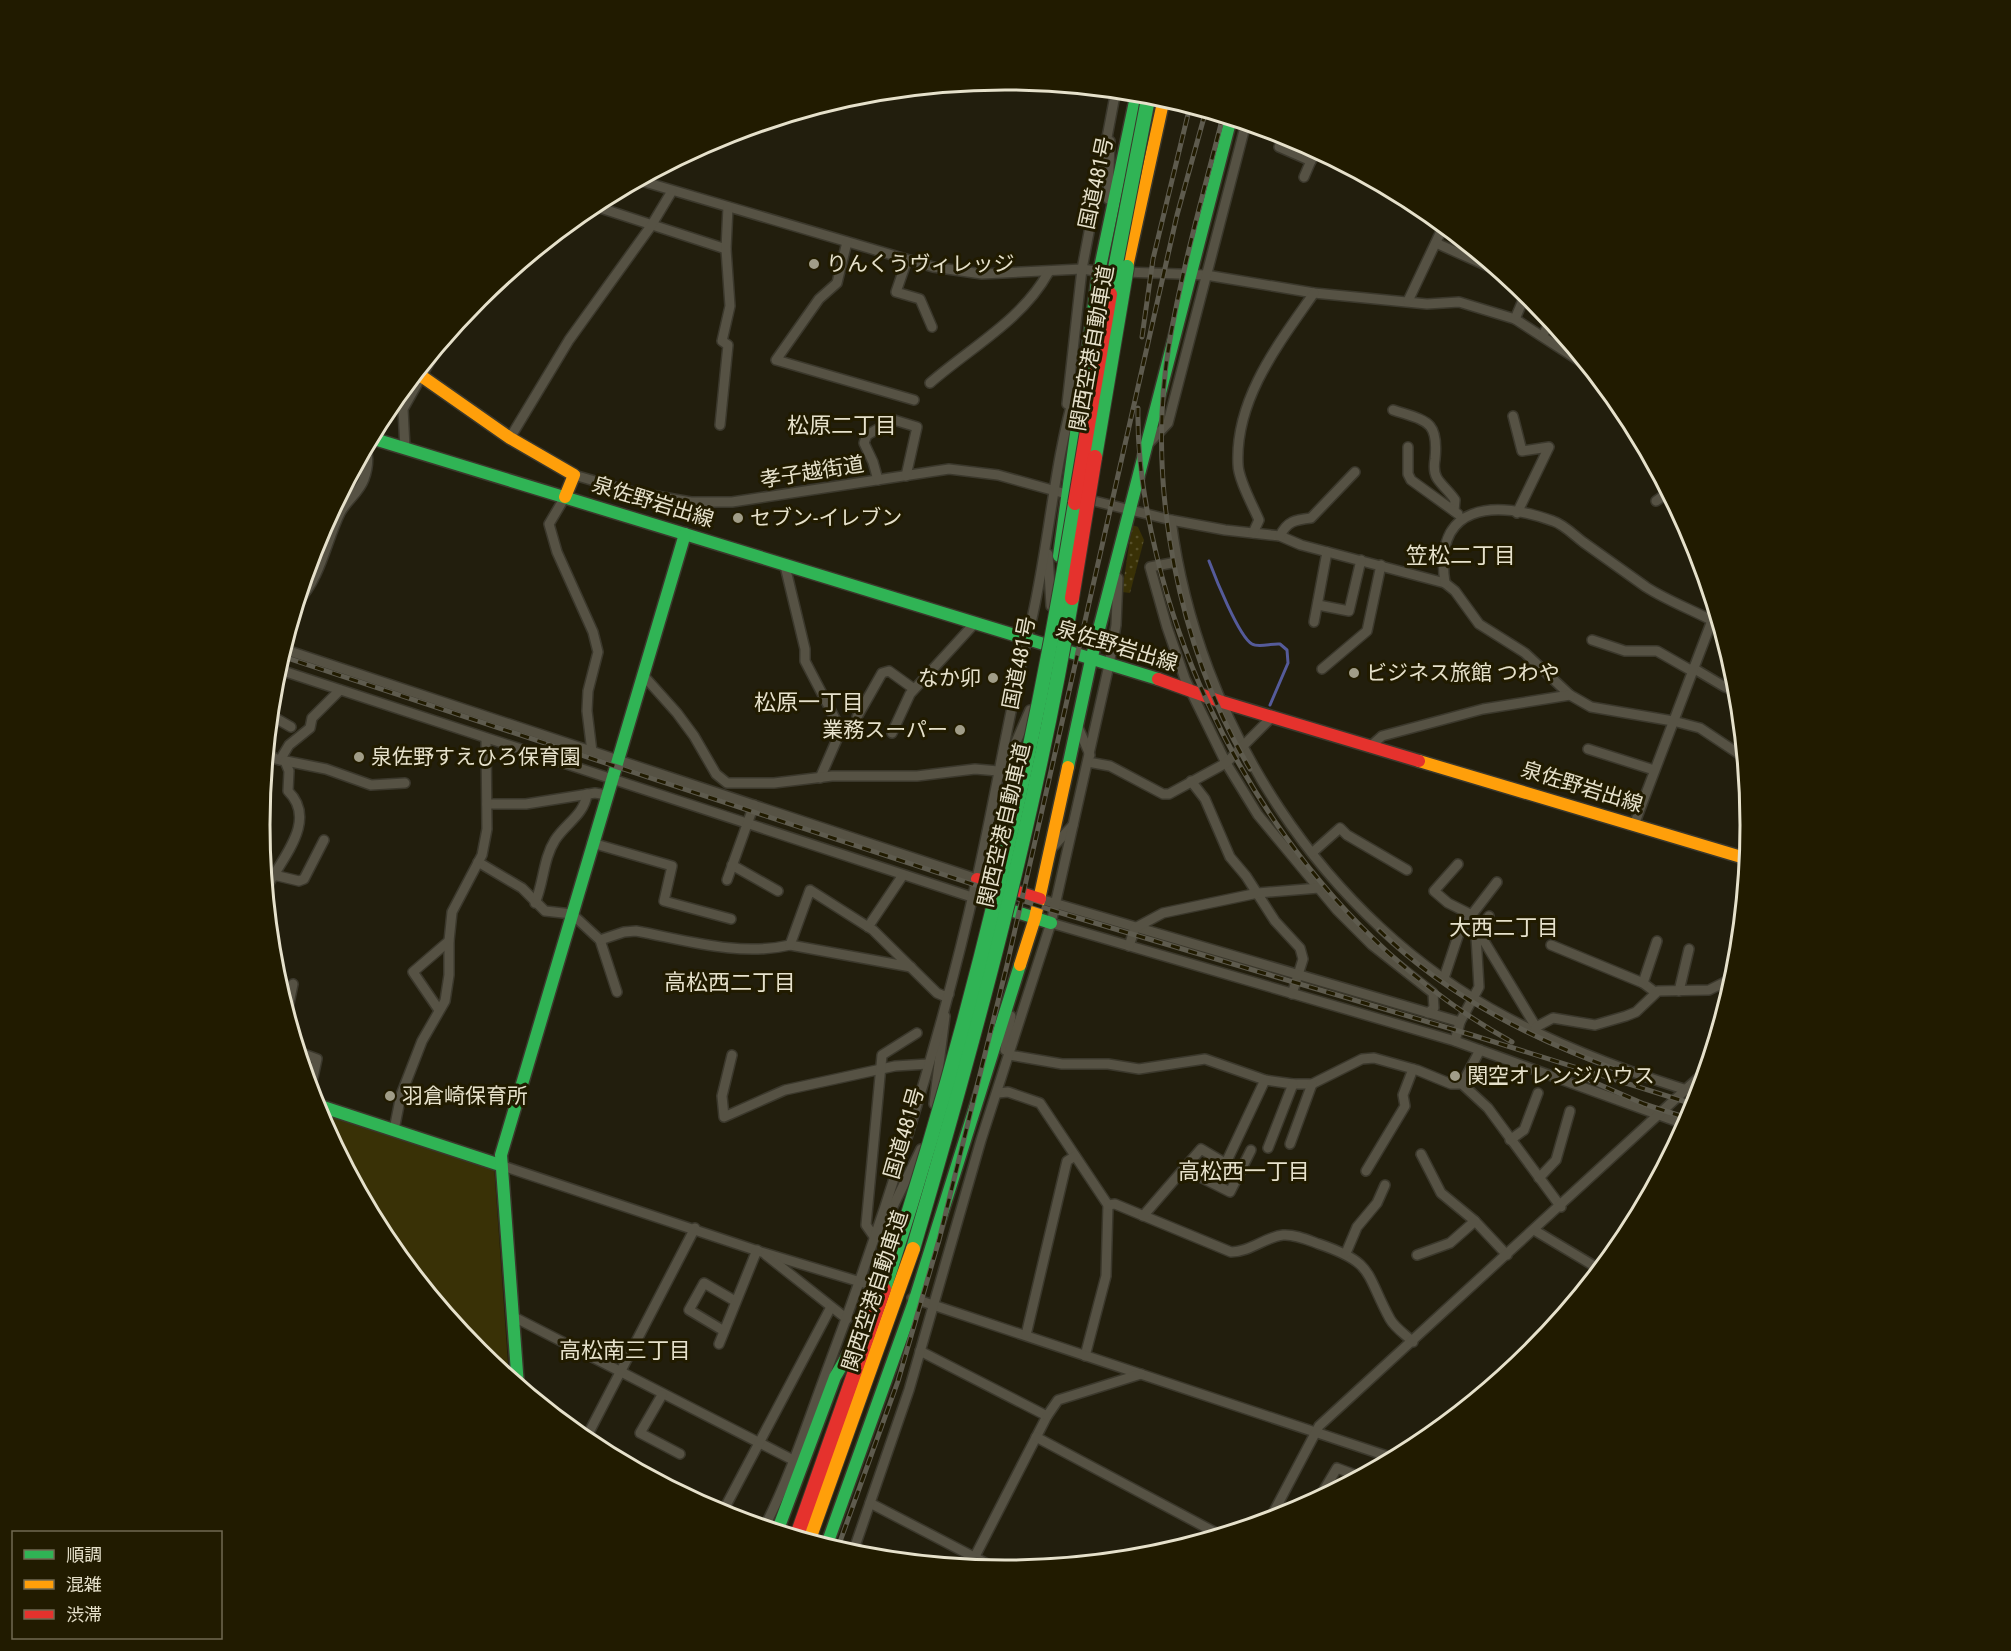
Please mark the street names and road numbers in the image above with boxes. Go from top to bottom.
street label: 国道481号 [1074,134,1118,232]
street label: 関西空港自動車道 [1066,263,1118,433]
street label: 孝子越街道 [758,452,866,492]
street label: 泉佐野岩出線 [589,472,717,532]
street label: 国道481号 [998,615,1040,711]
street label: 泉佐野岩出線 [1053,616,1181,676]
street label: 関西空港自動車道 [973,740,1035,910]
street label: 泉佐野岩出線 [1518,757,1646,817]
street label: 国道481号 [879,1084,929,1182]
street label: 関西空港自動車道 [838,1207,912,1375]

